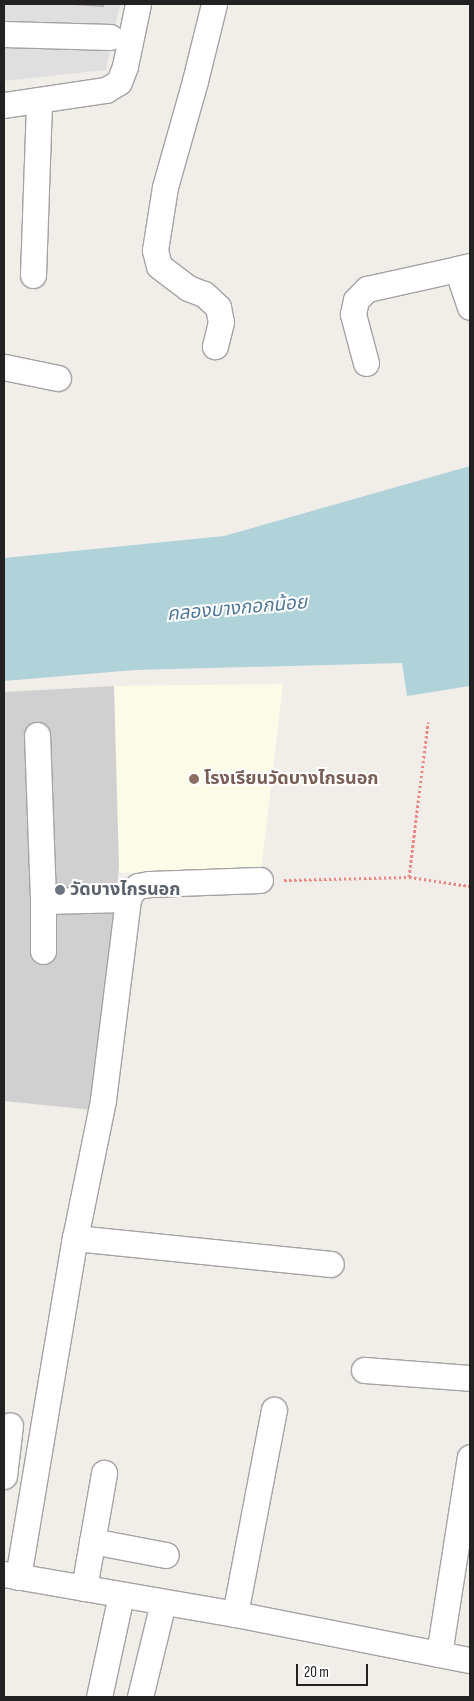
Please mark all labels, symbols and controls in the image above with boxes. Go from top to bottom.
water label: คลองบางกอกน้อย [166,592,308,626]
place label: โรงเรียนวัดบางไกรนอก [204,768,379,790]
marker: โรงเรียนวัดบางไกรนอก [188,773,200,785]
place label: วัดบางไกรนอก [70,879,181,901]
marker: วัดบางไกรนอก [54,884,66,896]
scale bar [299,1654,372,1686]
text: 20 m [304,1663,329,1682]

